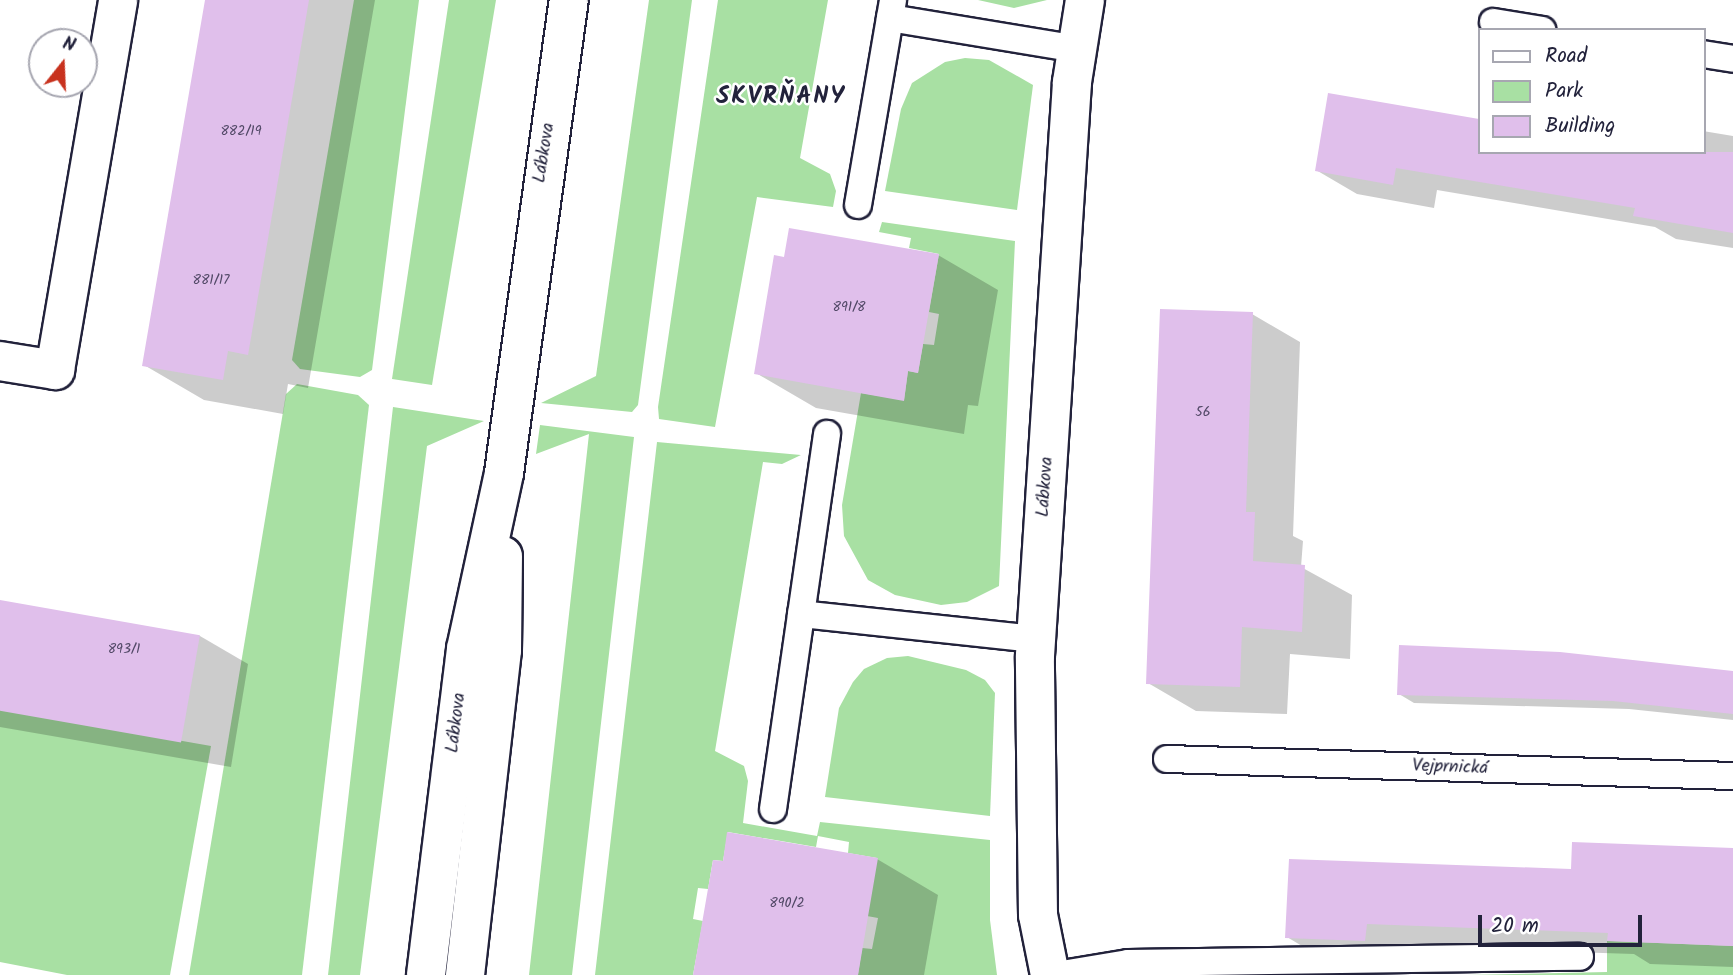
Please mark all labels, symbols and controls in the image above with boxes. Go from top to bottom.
north arrow [28,28,98,98]
legend [1478,28,1705,154]
text: N [59,29,79,61]
text: Road [1545,40,1587,73]
text: Park [1545,75,1583,108]
district label: SKVRŇANY [717,83,845,111]
text: Building [1545,110,1615,143]
street label: Lábkova [530,121,560,185]
house number: 882/19 [220,123,262,139]
house number: 881/17 [192,272,230,288]
house number: 891/8 [832,299,866,315]
house number: 56 [1195,404,1211,420]
street label: Lábkova [1033,456,1059,518]
house number: 893/1 [108,641,140,657]
street label: Lábkova [443,692,471,754]
street label: Vejprnická [1412,756,1488,780]
house number: 890/2 [769,895,805,911]
scale bar [1481,902,1646,946]
text: 20 m [1491,910,1539,943]

